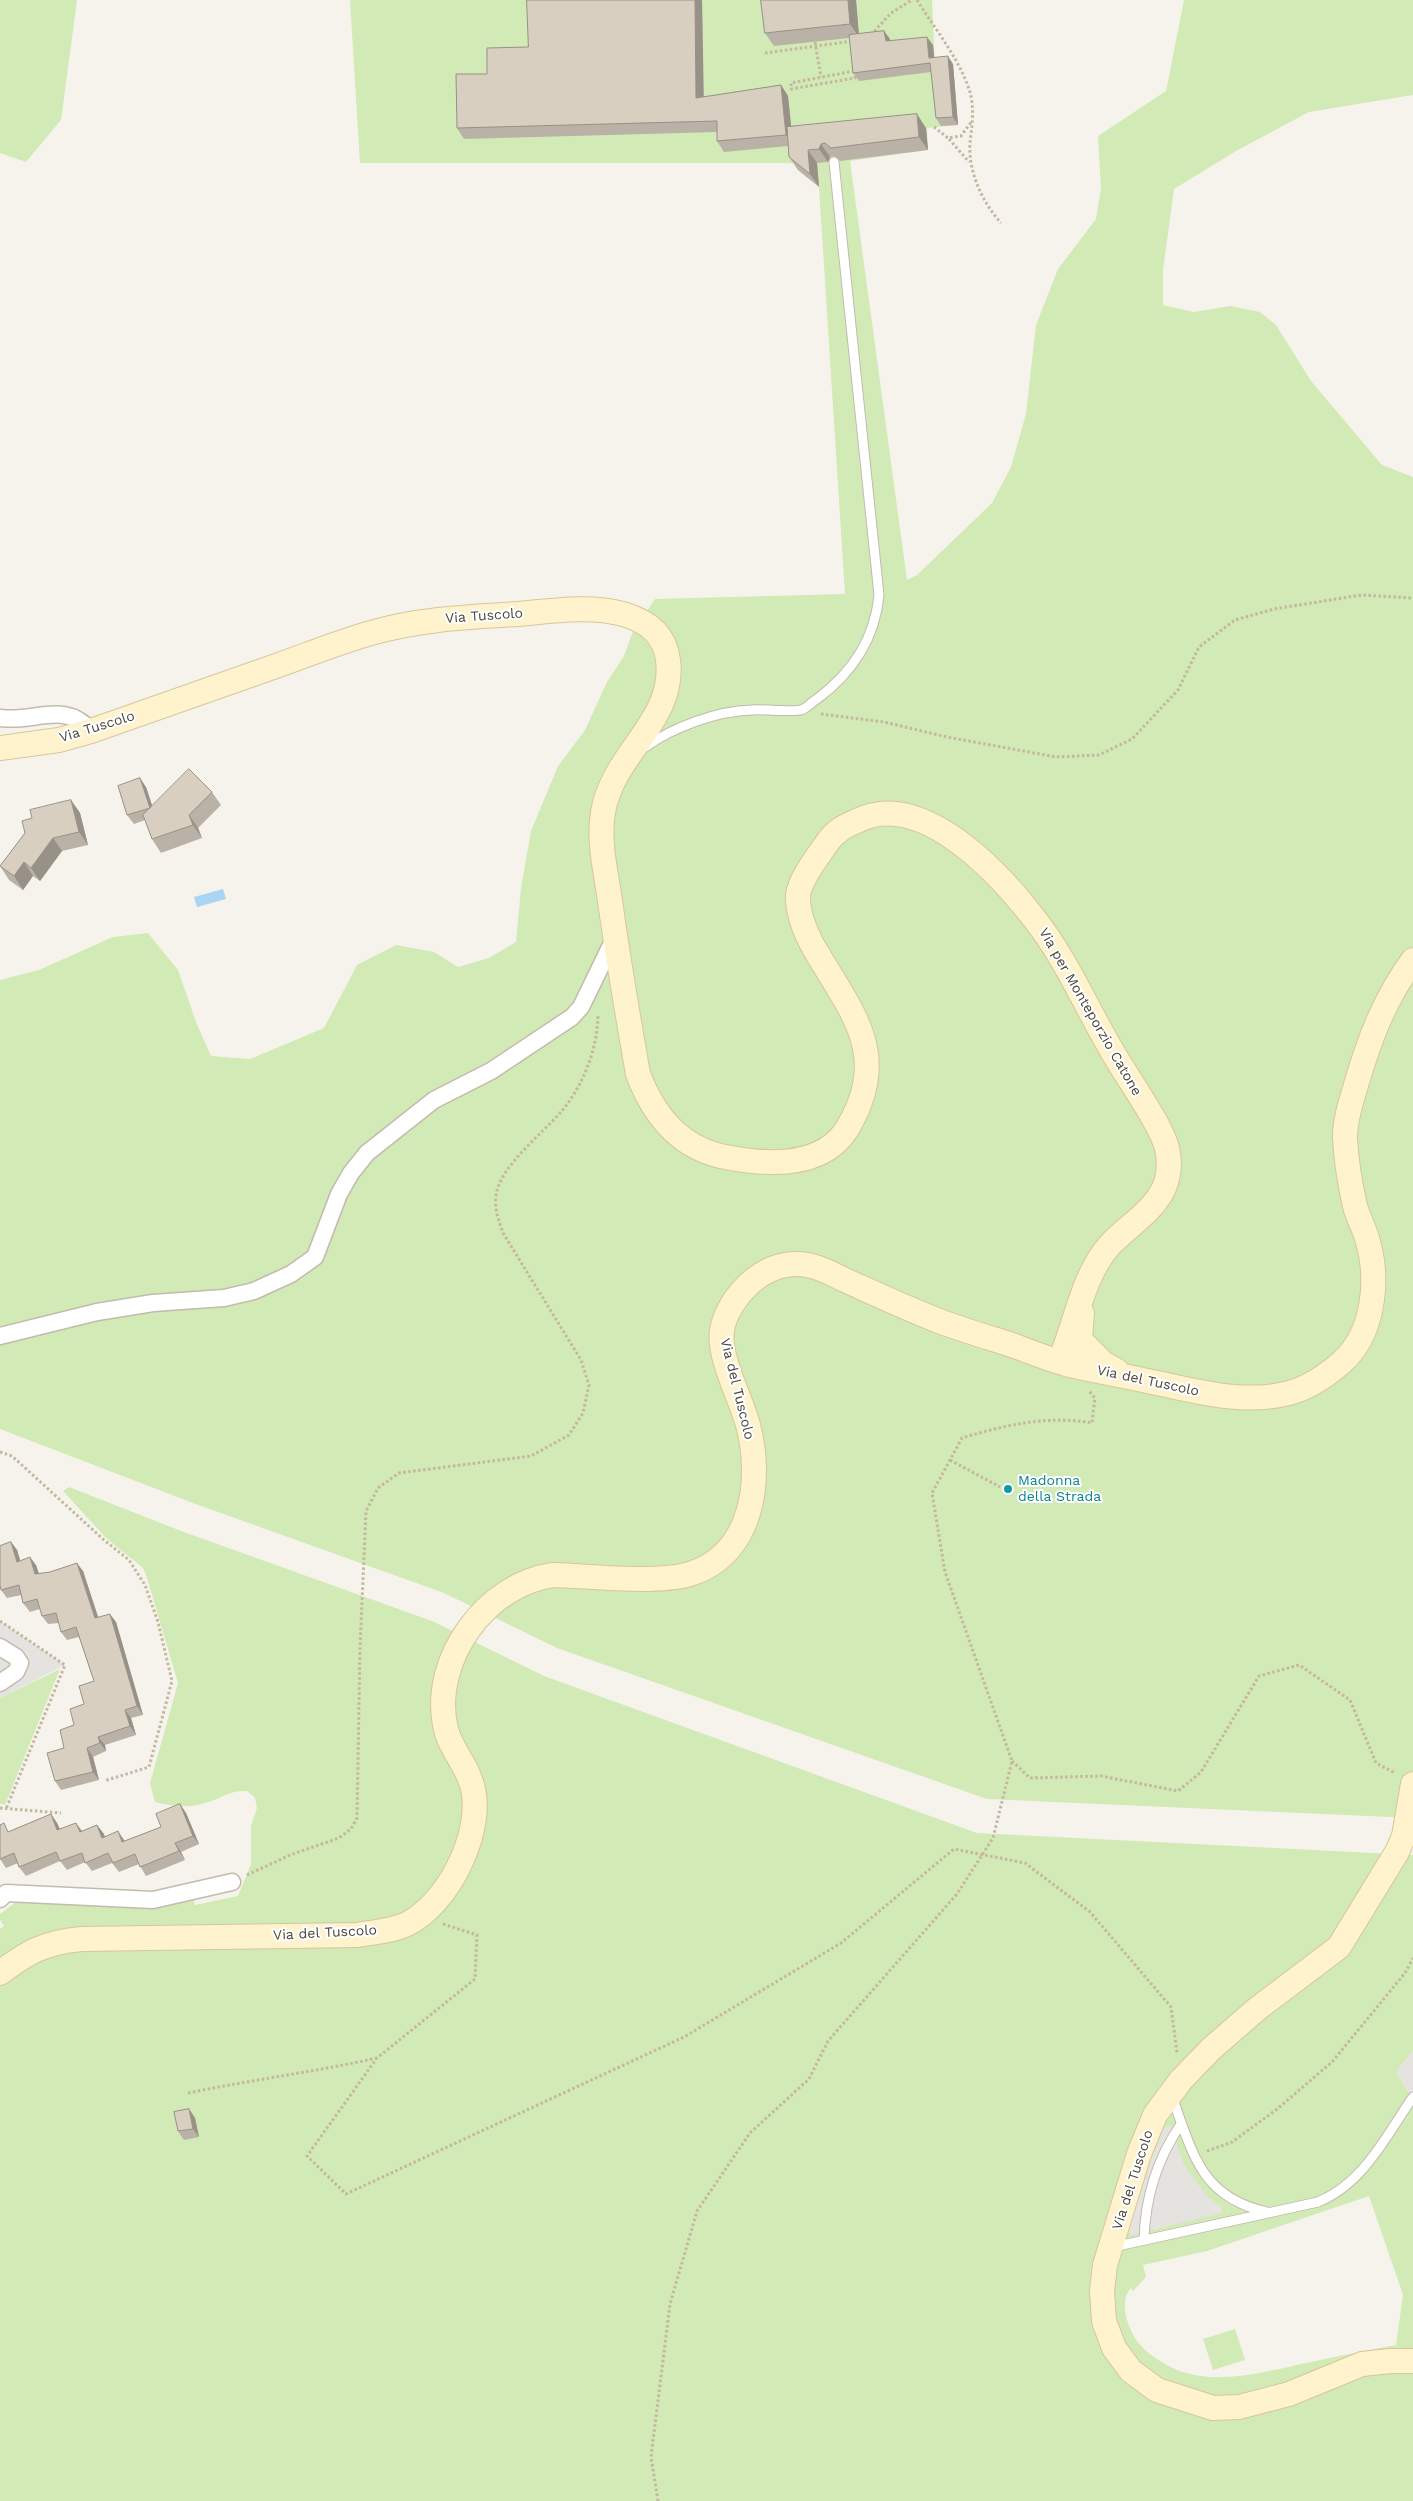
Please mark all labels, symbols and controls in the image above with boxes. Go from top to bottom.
street label: Via Tuscolo [445,605,523,627]
street label: Via Tuscolo [57,708,137,746]
street label: Via per Monteporzio Catone [1035,925,1145,1099]
street label: Via del Tuscolo [716,1337,758,1441]
street label: Via del Tuscolo [1095,1362,1201,1400]
place label: Madonna della Strada [1018,1473,1101,1505]
marker: Madonna della Strada [1002,1483,1014,1495]
street label: Via del Tuscolo [273,1922,377,1944]
street label: Via del Tuscolo [1109,2128,1157,2232]

